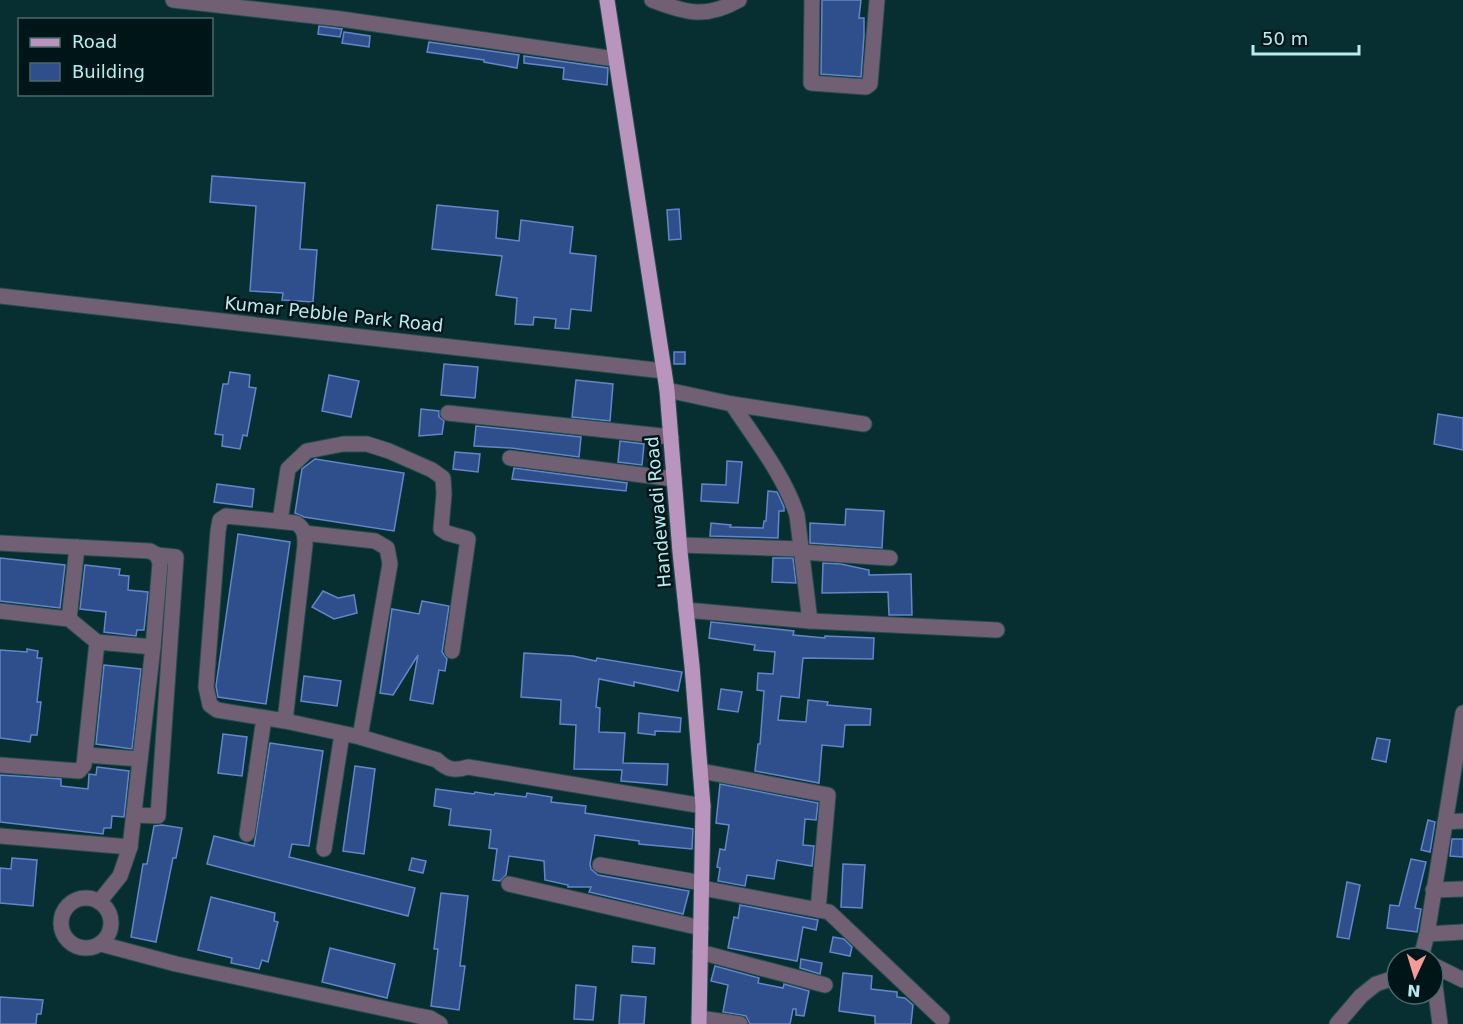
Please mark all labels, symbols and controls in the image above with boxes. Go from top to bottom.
legend [18,18,213,96]
scale bar [1253,18,1360,56]
text: 50 m [1262,28,1308,49]
text: Road [72,31,117,52]
text: Building [72,61,145,82]
street label: Kumar Pebble Park Road [224,292,444,336]
street label: Handewadi Road [641,436,675,588]
north arrow [1385,946,1445,1006]
text: N [1407,981,1421,1000]

